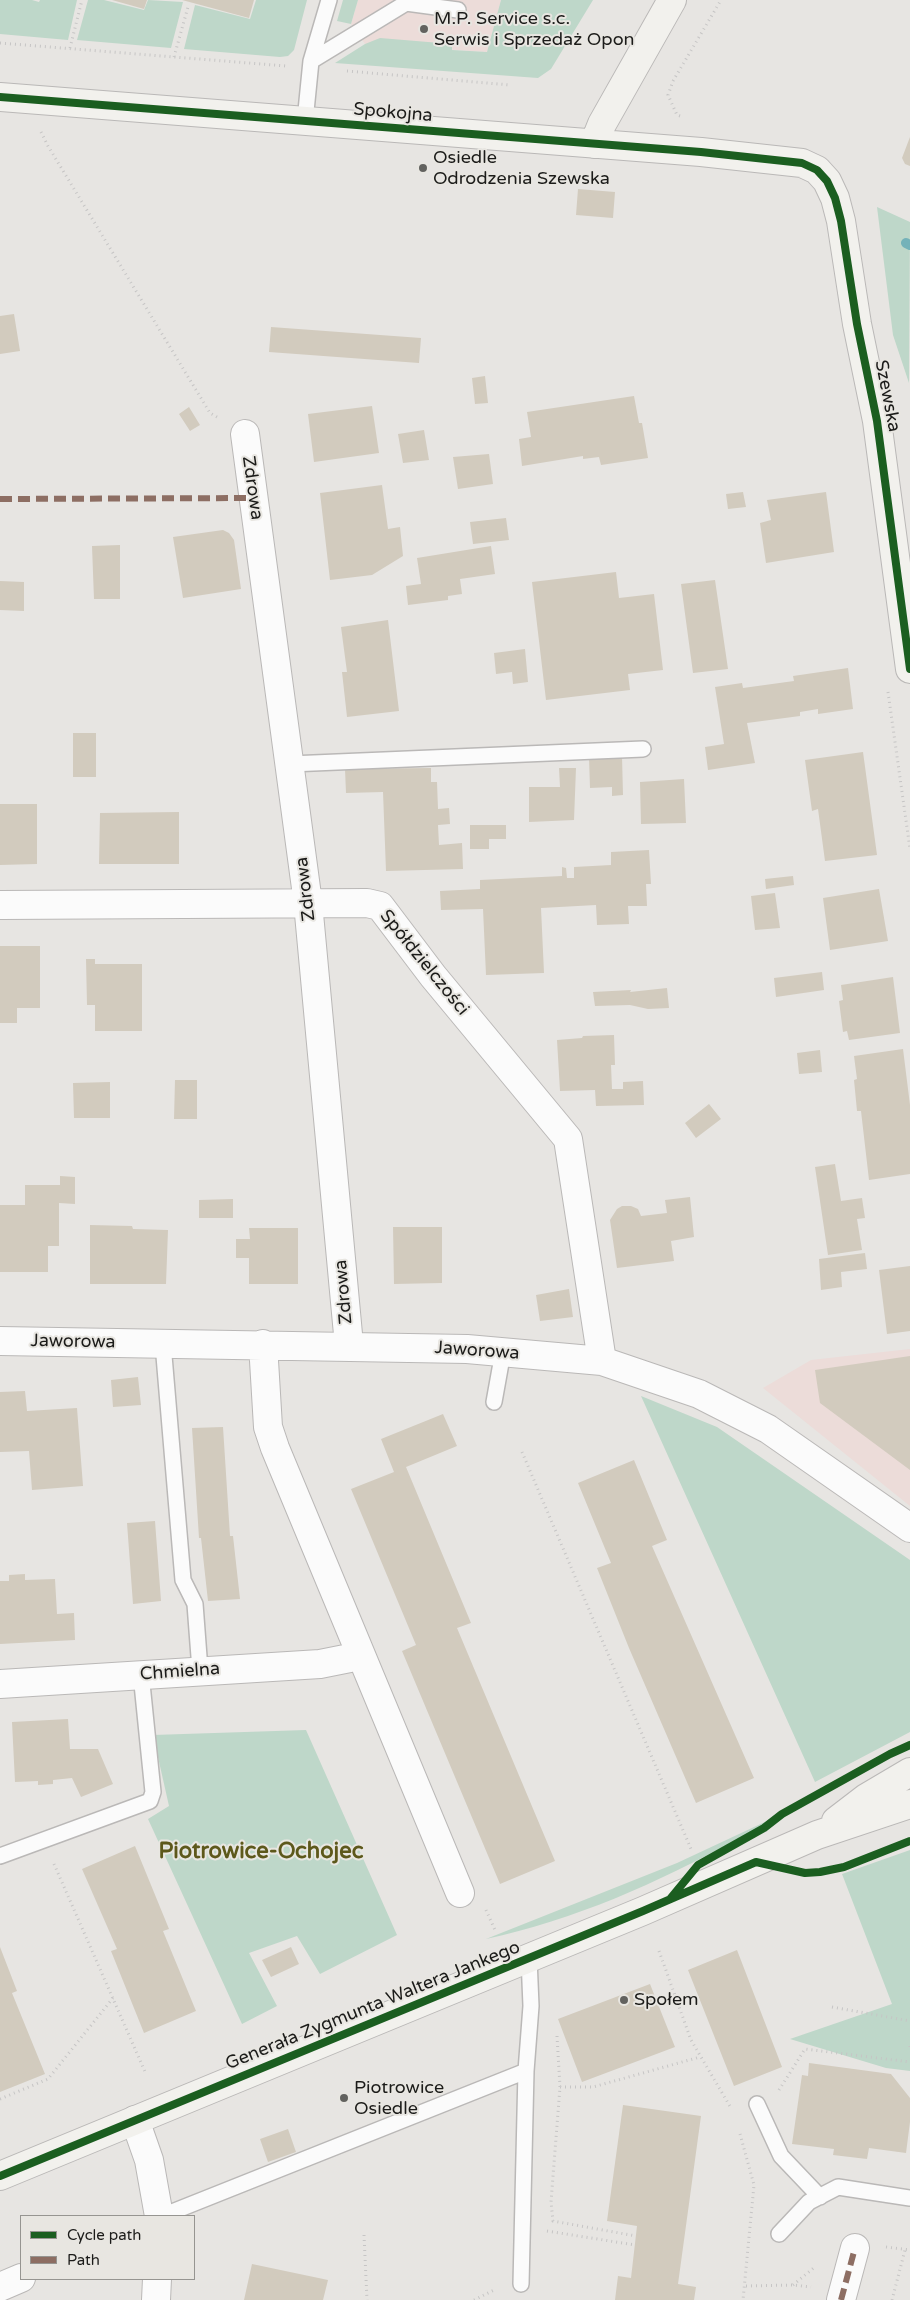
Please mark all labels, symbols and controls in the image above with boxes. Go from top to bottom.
place label: M.P. Service s.c. Serwis i Sprzedaż Opon [434,8,635,50]
marker: M.P. Service s.c. Serwis i Sprzedaż Opon [418,23,430,35]
street label: Spokojna [352,99,434,127]
place label: Osiedle Odrodzenia Szewska [433,147,610,190]
marker: Osiedle Odrodzenia Szewska [417,162,429,174]
street label: Szewska [869,358,905,434]
street label: Zdrowa [237,455,267,521]
street label: Zdrowa [291,856,321,922]
street label: Spółdzielczości [375,906,473,1020]
street label: Zdrowa [330,1259,358,1325]
street label: Jaworowa [30,1330,116,1354]
street label: Jaworowa [434,1337,520,1365]
street label: Chmielna [139,1658,221,1686]
district label: Piotrowice-Ochojec [159,1839,363,1865]
street label: Generała Zygmunta Waltera Jankego [222,1937,524,2075]
place label: Społem [634,1989,699,2011]
marker: Społem [618,1994,630,2006]
place label: Piotrowice Osiedle [354,2077,444,2120]
marker: Piotrowice Osiedle [338,2092,350,2104]
legend [20,2215,195,2280]
text: Cycle path [67,2226,141,2244]
text: Path [67,2251,100,2269]

